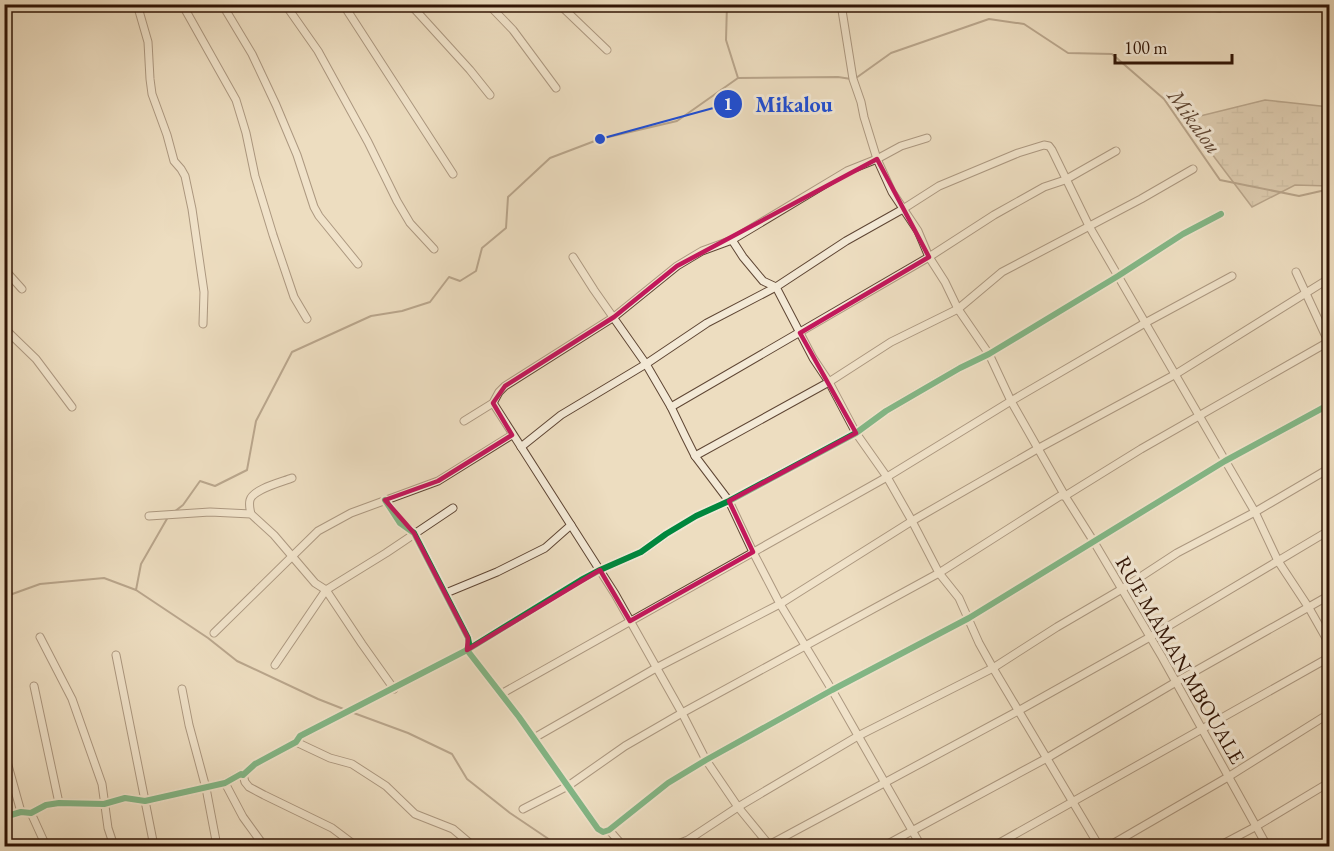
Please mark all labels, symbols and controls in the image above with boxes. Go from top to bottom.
scale bar [1115,27,1232,65]
text: 100 m [1124,36,1168,59]
water label: Mikalou [1160,81,1228,160]
callout: Mikalou [713,84,844,124]
text: Mikalou [755,90,833,119]
text: 1 [723,92,733,115]
street label: RUE MAMAN MBOUALE [1110,551,1251,769]

